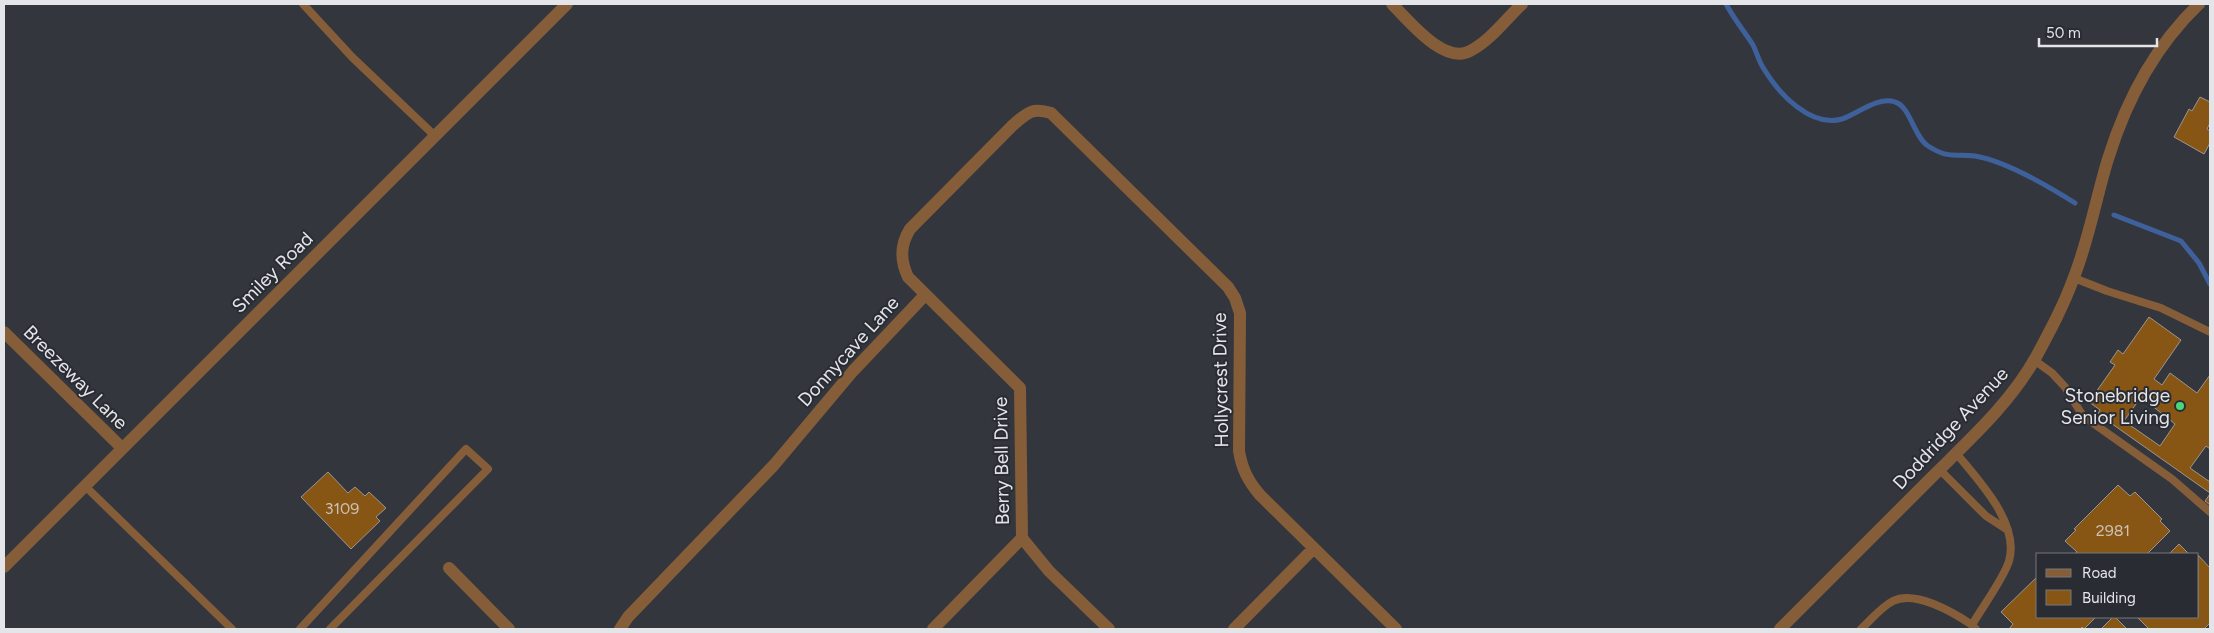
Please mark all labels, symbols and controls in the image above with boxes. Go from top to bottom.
scale bar [2039,15,2156,47]
text: 50 m [2046,24,2081,42]
street label: Smiley Road [227,227,318,318]
street label: Donnycave Lane [793,292,904,411]
street label: Hollycrest Drive [1208,312,1233,448]
street label: Breezeway Lane [19,321,132,434]
street label: Doddridge Avenue [1888,362,2013,494]
place label: Stonebridge Senior Living [2060,384,2170,429]
street label: Berry Bell Drive [989,397,1014,525]
marker: Stonebridge Senior Living [2174,400,2186,412]
house number: 3109 [325,499,359,518]
house number: 2981 [2096,521,2130,540]
legend [2036,553,2199,618]
text: Road [2082,564,2117,582]
text: Building [2082,589,2136,607]

